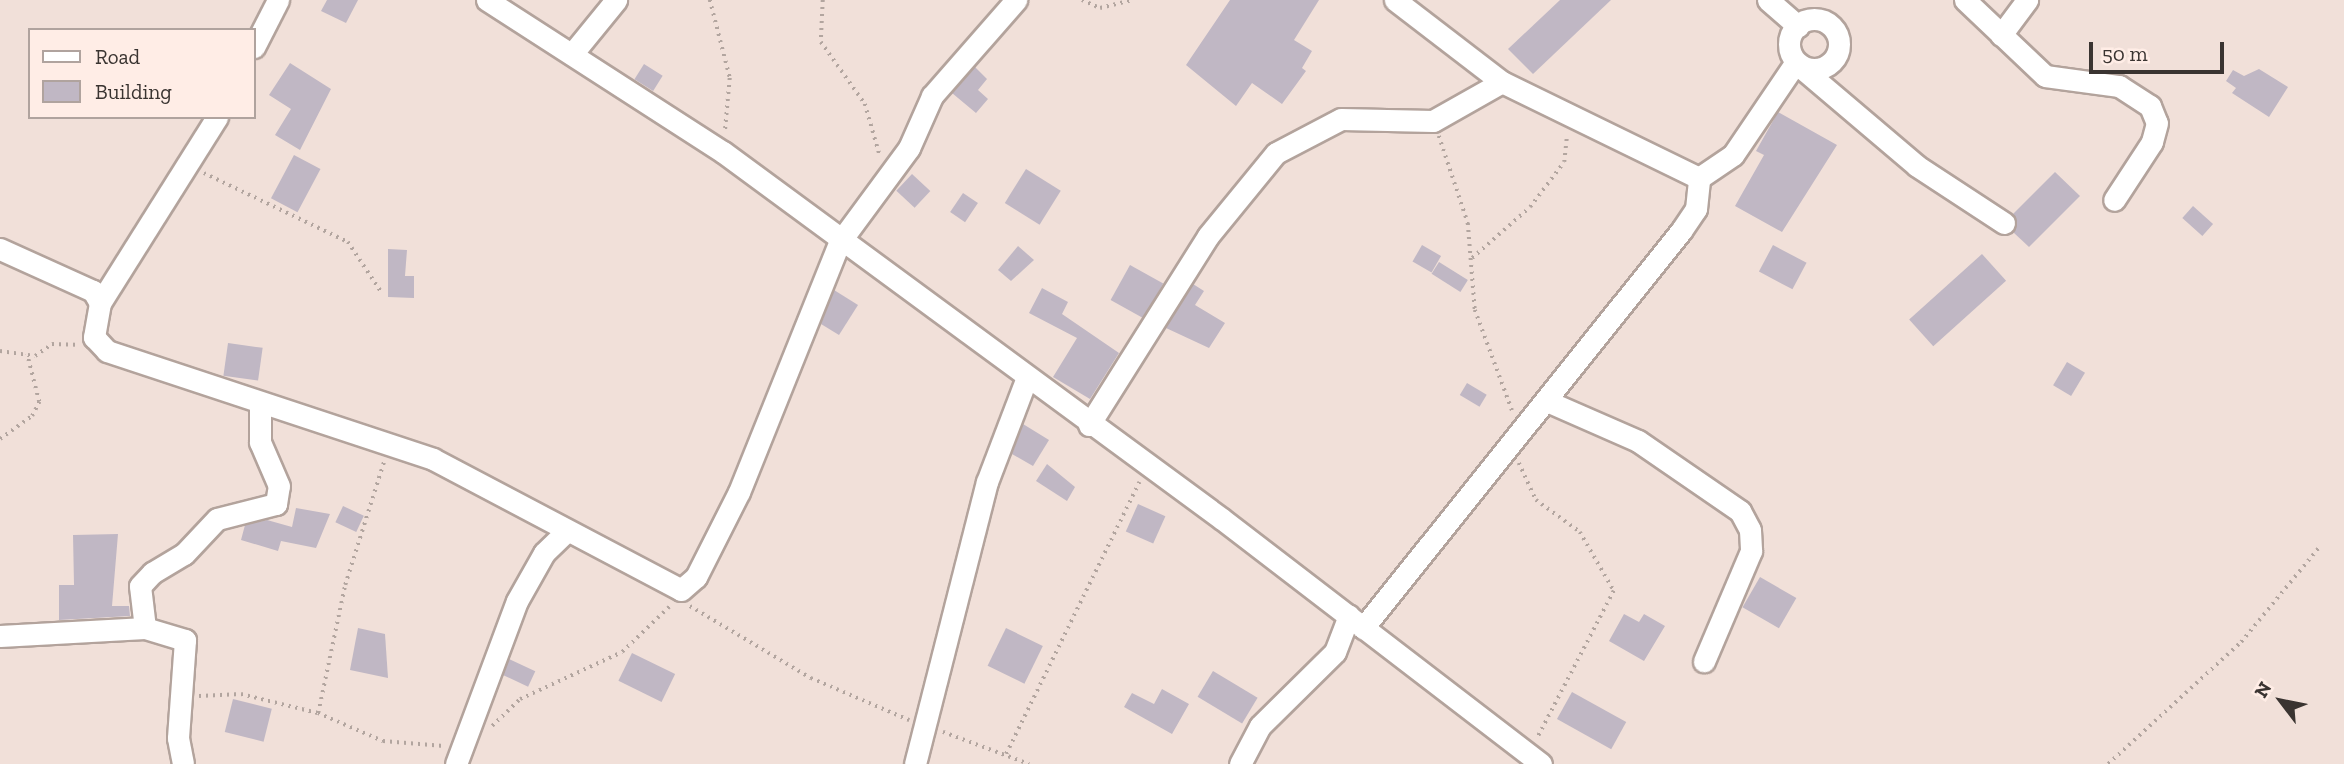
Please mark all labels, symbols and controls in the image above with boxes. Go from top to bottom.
legend [28,28,256,119]
scale bar [2092,28,2227,72]
text: 50 m [2102,41,2148,66]
text: Road [95,44,140,69]
text: Building [95,79,172,104]
north arrow [2246,666,2316,736]
text: N [2249,677,2276,702]

